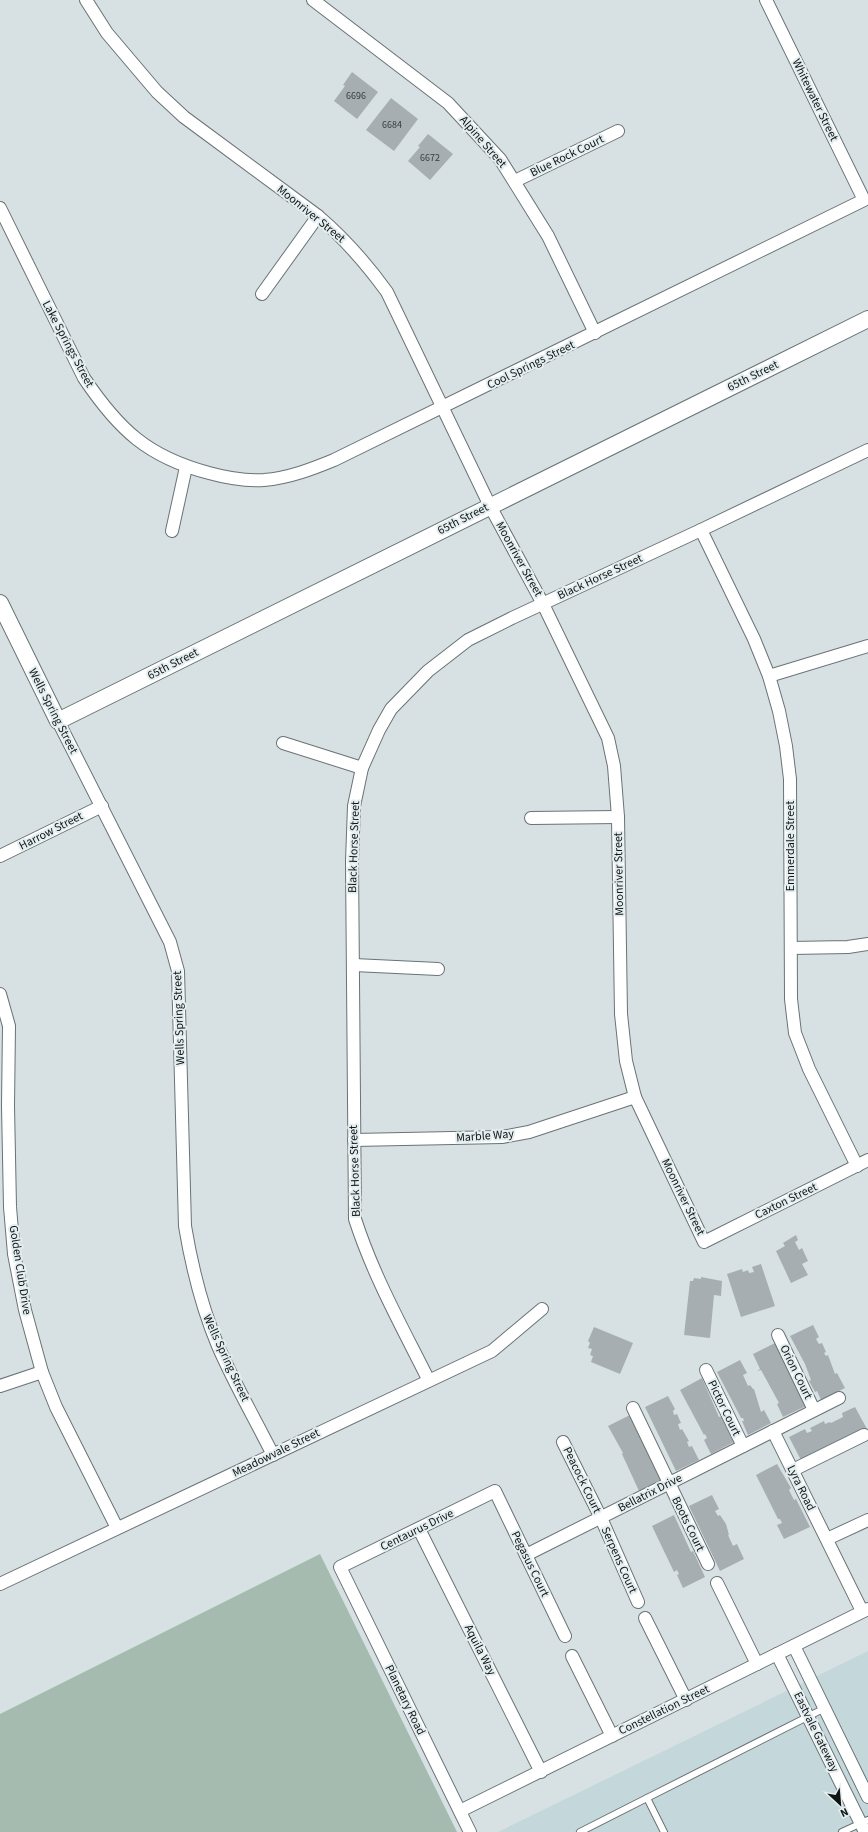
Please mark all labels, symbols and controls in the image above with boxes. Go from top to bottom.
street label: Whitewater Street [788,56,842,144]
house number: 6696 [346,89,366,103]
street label: Alpine Street [456,112,510,172]
house number: 6684 [382,118,402,132]
street label: Blue Rock Court [527,131,607,181]
house number: 6672 [420,151,440,165]
street label: Moonriver Street [273,181,349,247]
street label: Lake Springs Street [38,298,98,390]
street label: Cool Springs Street [484,336,578,394]
street label: 65th Street [725,356,781,396]
street label: 65th Street [435,499,491,539]
street label: Moonriver Street [491,518,547,600]
street label: Black Horse Street [555,550,645,604]
street label: 65th Street [145,644,201,684]
street label: Wells Spring Street [24,665,82,757]
street label: Black Horse Street [344,801,364,893]
street label: Emmerdale Street [782,801,799,891]
street label: Harrow Street [16,808,86,854]
street label: Moonriver Street [610,832,628,916]
street label: Wells Spring Street [169,971,189,1065]
street label: Black Horse Street [345,1125,365,1217]
street label: Marble Way [456,1125,515,1146]
street label: Moonriver Street [657,1156,709,1238]
street label: Caxton Street [752,1179,820,1223]
street label: Golden Club Drive [5,1224,35,1316]
street label: Wells Spring Street [198,1312,254,1404]
street label: Orion Court [776,1342,816,1402]
street label: Pictor Court [703,1377,745,1439]
street label: Meadowvale Street [229,1424,323,1482]
street label: Peacock Court [559,1444,605,1516]
street label: Lyra Road [783,1462,819,1514]
street label: Bellatrix Drive [615,1470,685,1516]
street label: Boots Court [667,1494,709,1554]
street label: Centaurus Drive [377,1505,457,1555]
street label: Serpens Court [597,1524,641,1596]
street label: Pegasus Court [507,1528,553,1600]
street label: Aquila Way [460,1622,500,1679]
street label: Planetary Road [381,1662,429,1738]
street label: Constellation Street [616,1681,712,1739]
street label: Eastvale Gateway [789,1689,843,1775]
north arrow [820,1784,860,1824]
text: N [838,1804,851,1821]

